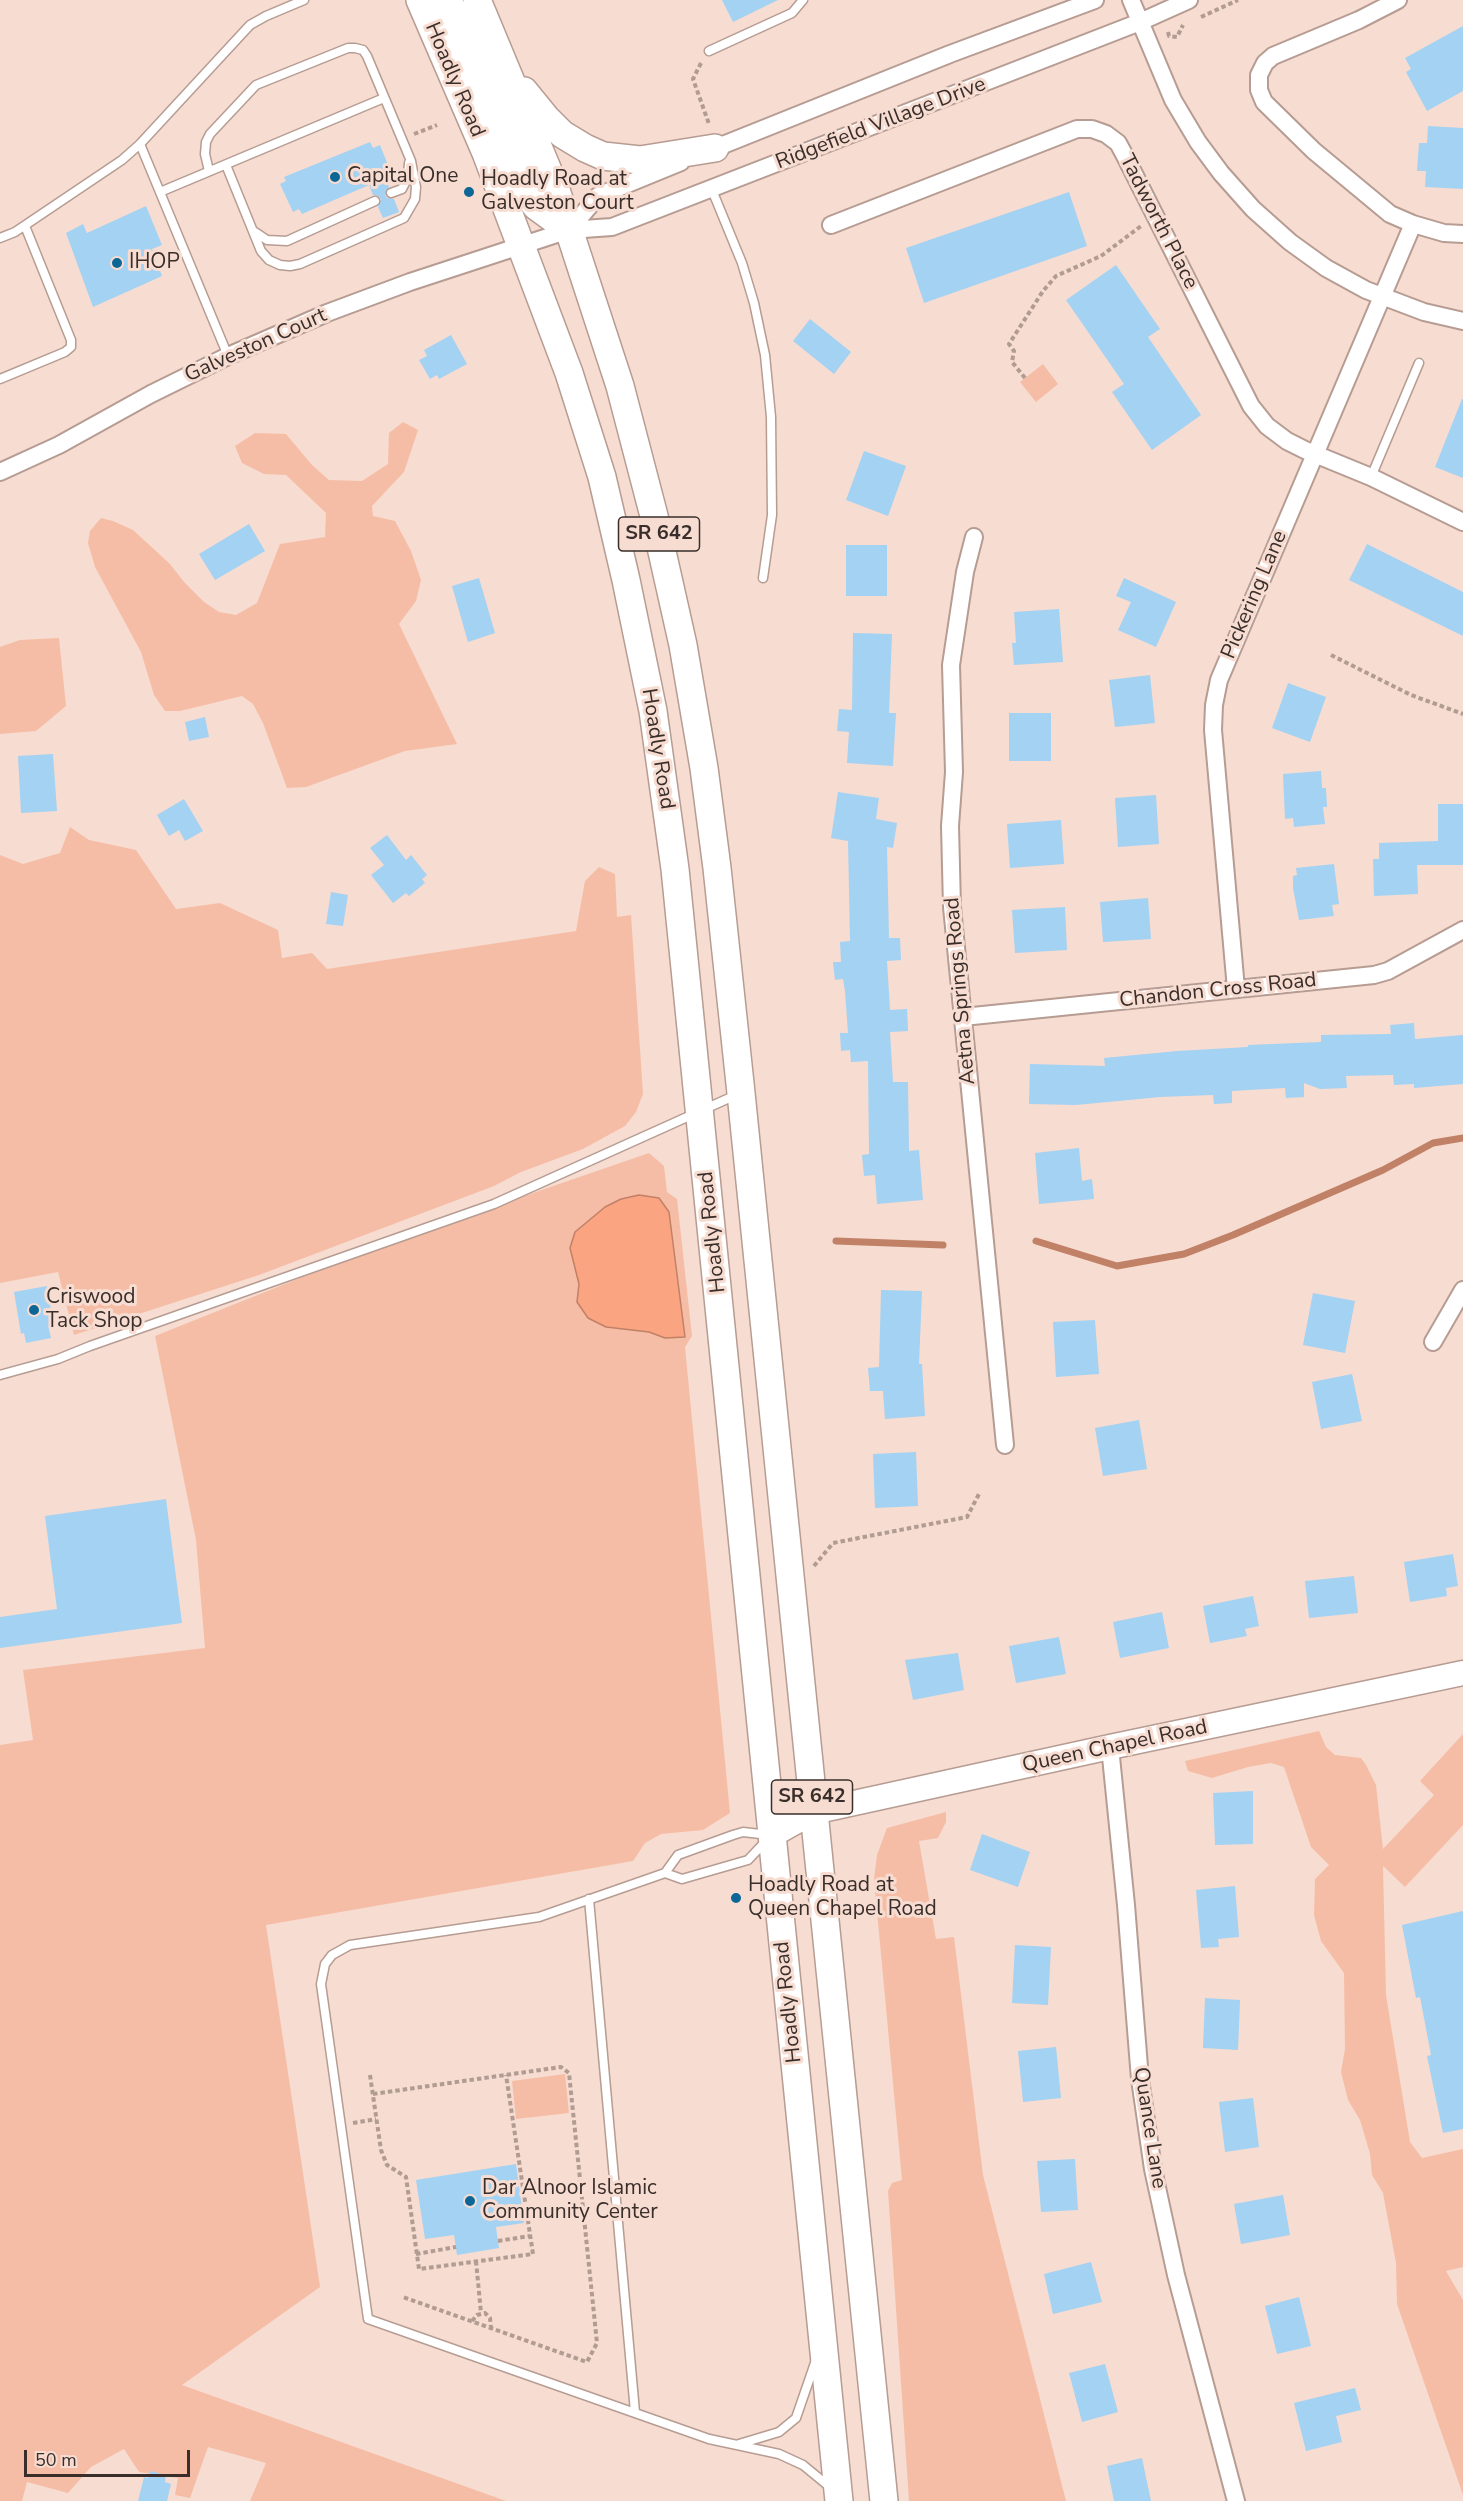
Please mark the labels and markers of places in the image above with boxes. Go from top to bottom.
place label: Capital One [347,164,458,190]
place label: Hoadly Road at Galveston Court [481,167,634,217]
marker: Capital One [328,170,342,184]
marker: Hoadly Road at Galveston Court [462,185,476,199]
place label: IHOP [129,250,180,276]
marker: IHOP [110,256,124,270]
place label: Criswood Tack Shop [46,1285,143,1335]
marker: Criswood Tack Shop [27,1303,41,1317]
place label: Hoadly Road at Queen Chapel Road [748,1873,937,1923]
marker: Hoadly Road at Queen Chapel Road [729,1891,743,1905]
place label: Dar Alnoor Islamic Community Center [482,2176,658,2226]
marker: Dar Alnoor Islamic Community Center [463,2194,477,2208]

